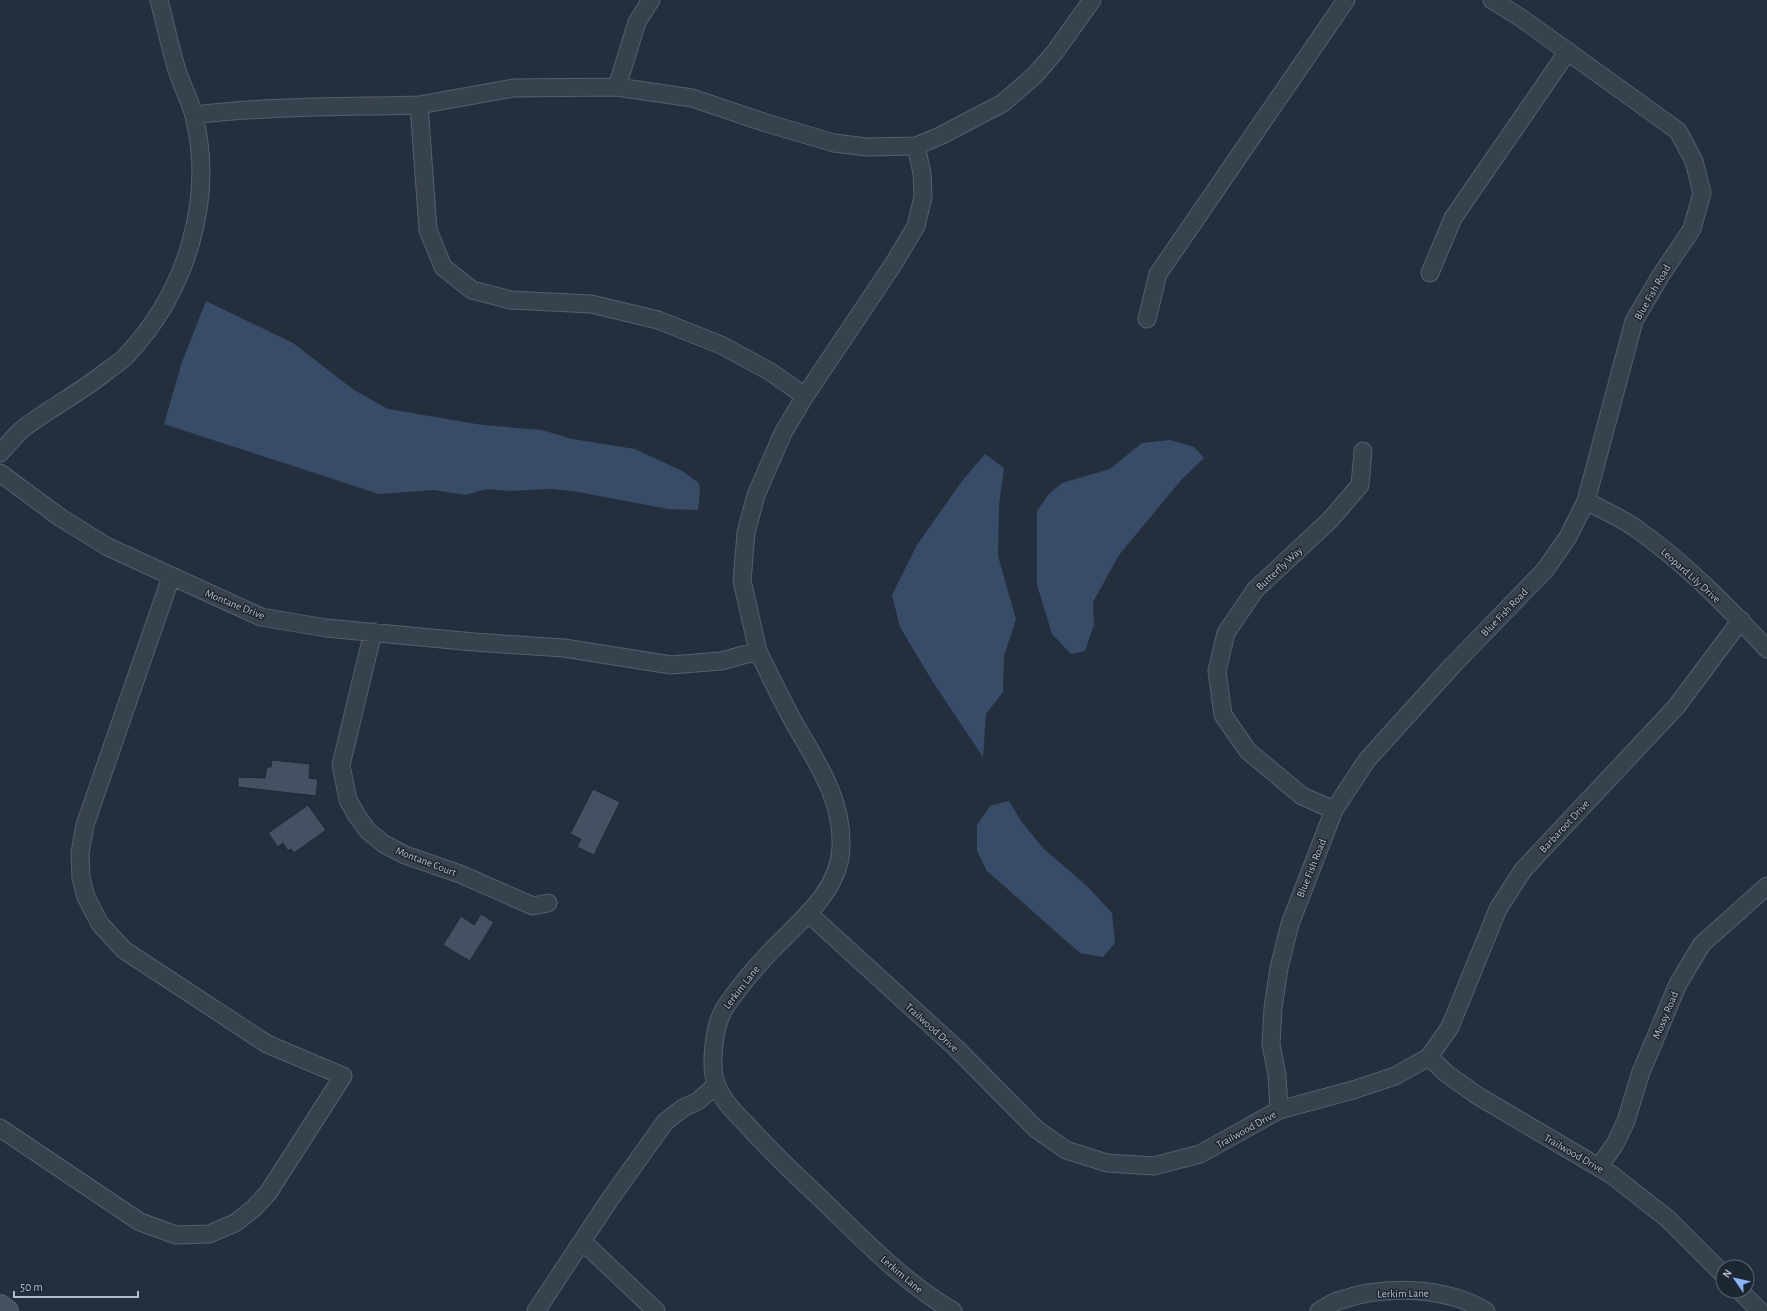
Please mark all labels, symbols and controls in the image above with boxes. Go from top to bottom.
street label: Blue Fish Road [1632,262,1673,322]
street label: Butterfly Way [1254,544,1305,592]
street label: Leopard Lily Drive [1659,546,1723,605]
street label: Blue Fish Road [1479,586,1530,638]
street label: Montane Drive [203,587,266,621]
street label: Barbaroot Drive [1537,798,1591,855]
street label: Blue Fish Road [1295,837,1328,899]
street label: Montane Court [394,845,458,878]
street label: Lerkim Lane [721,964,762,1011]
street label: Mossy Road [1651,990,1680,1041]
street label: Trailwood Drive [903,1001,960,1054]
street label: Trailwood Drive [1214,1108,1278,1151]
street label: Trailwood Drive [1542,1132,1606,1175]
street label: Lerkim Lane [878,1254,925,1295]
north arrow [1715,1259,1755,1299]
text: N [1720,1267,1734,1280]
scale bar [14,1273,138,1299]
text: 50 m [20,1281,43,1293]
street label: Lerkim Lane [1377,1288,1429,1299]

